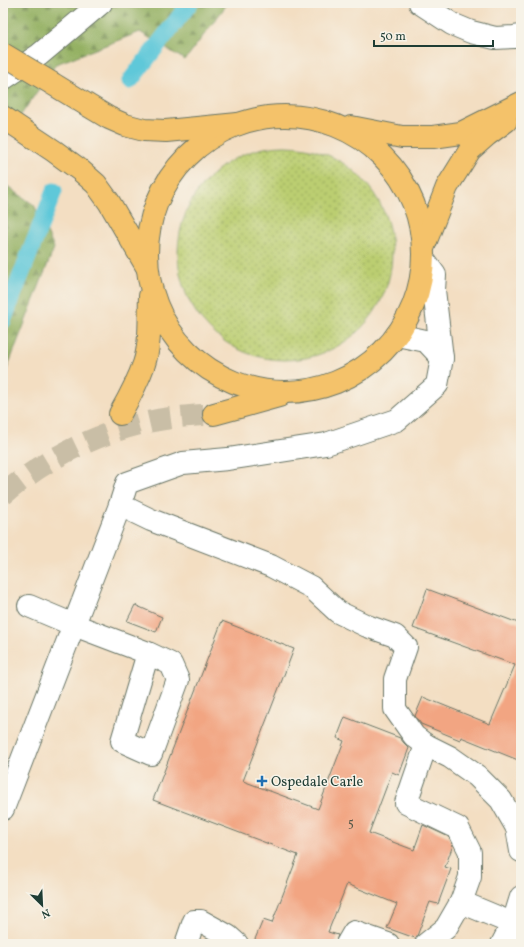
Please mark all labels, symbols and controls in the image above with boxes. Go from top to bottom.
scale bar [374,22,493,48]
text: 50 m [380,29,406,45]
place label: Ospedale Carle [271,773,364,792]
marker: Ospedale Carle [256,775,268,787]
house number: 5 [348,816,354,832]
north arrow [22,885,62,925]
text: N [39,904,52,921]

